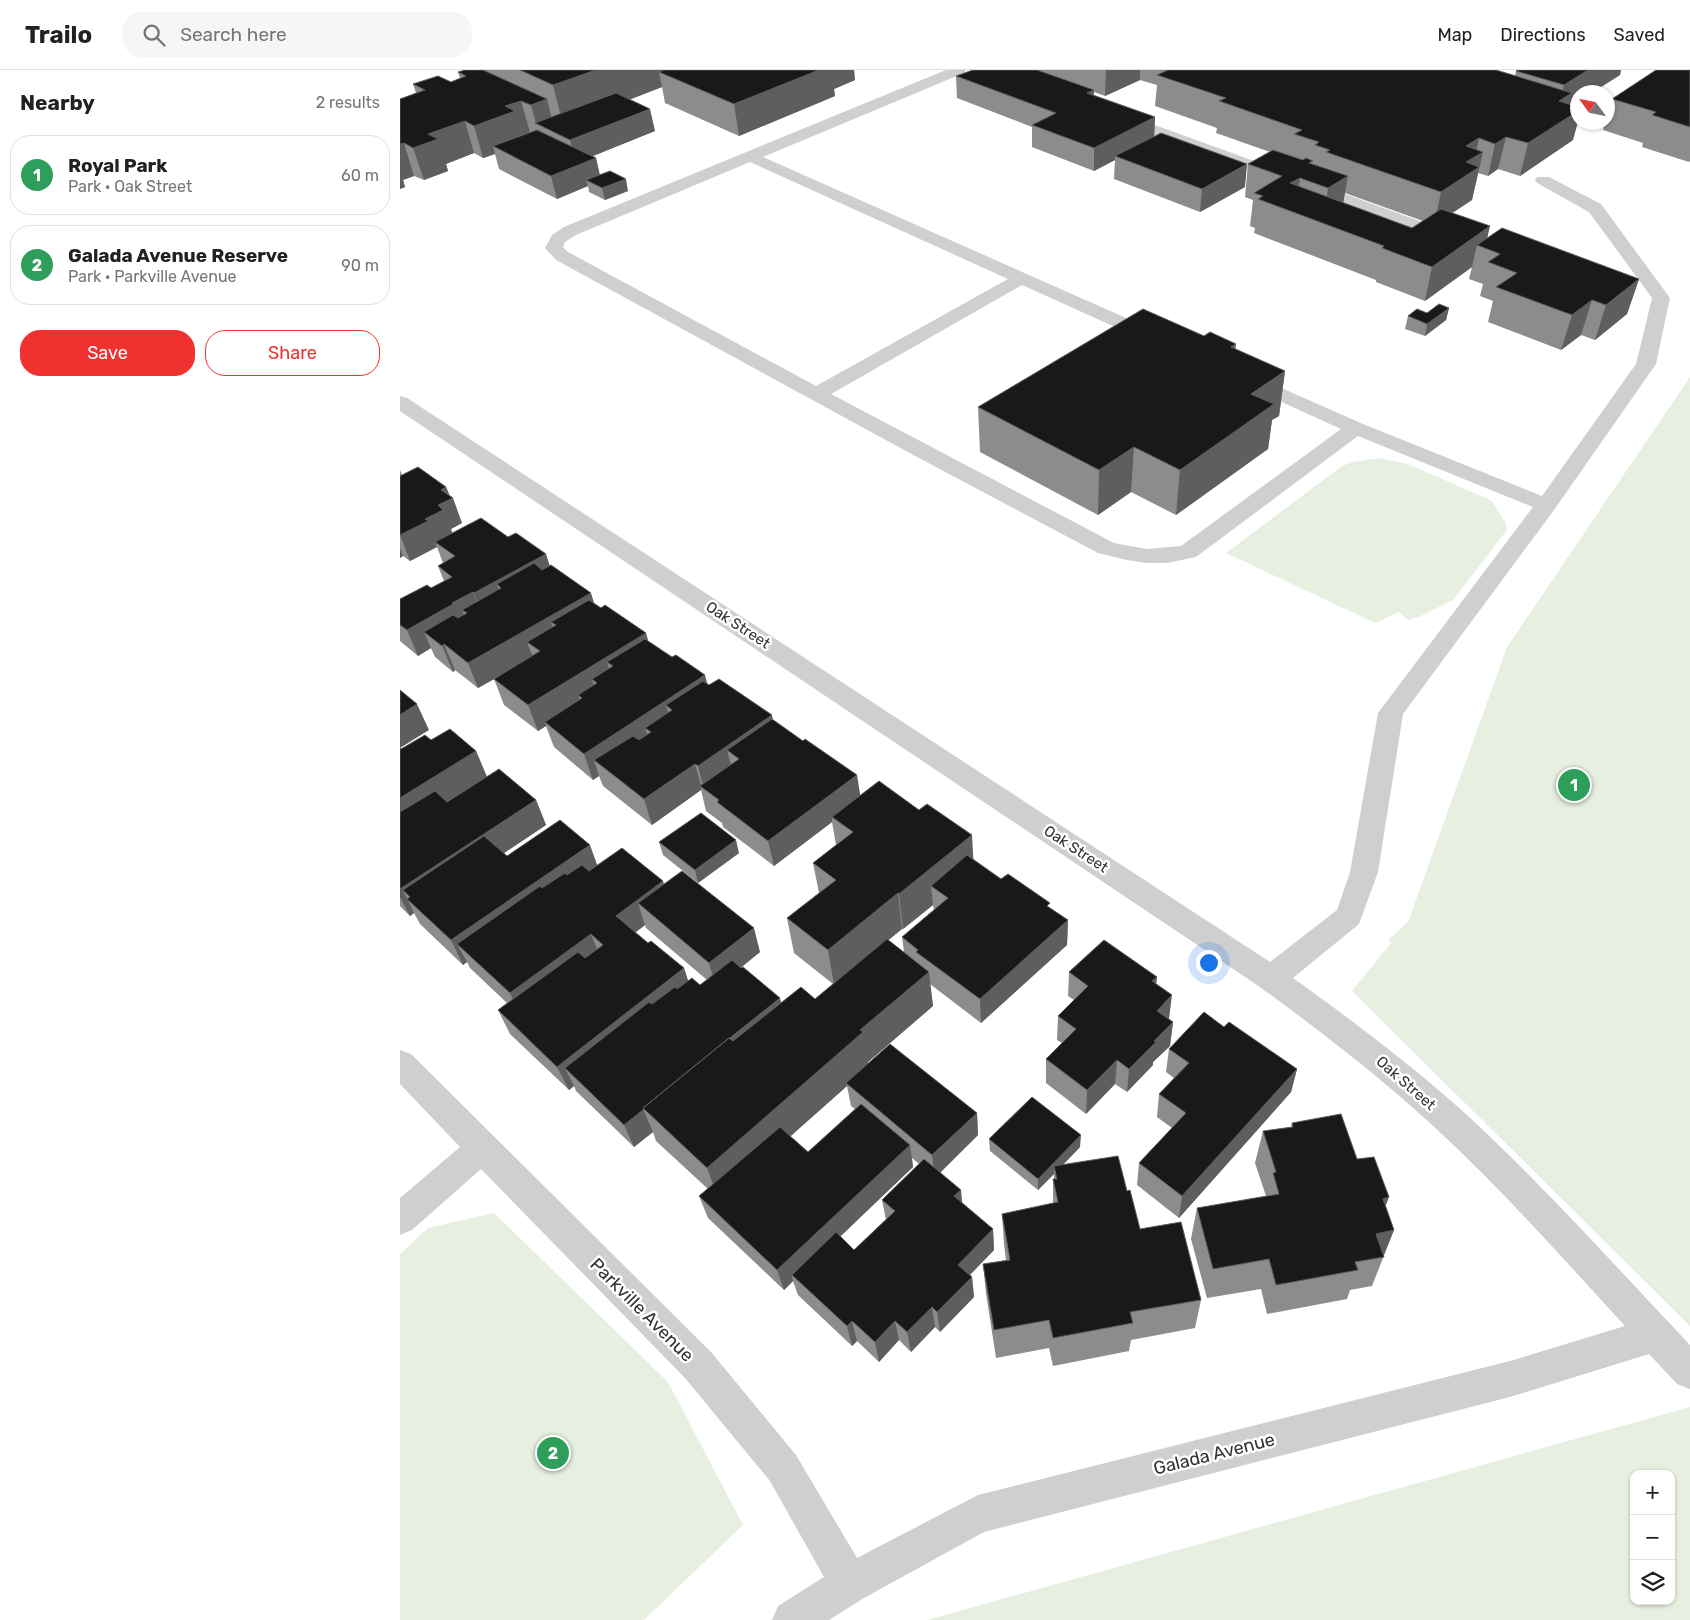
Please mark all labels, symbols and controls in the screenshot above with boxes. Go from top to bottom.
search box [122,12,472,57]
text: Trailo [25,21,92,49]
icon: search [140,21,168,49]
text: Search here [180,23,287,46]
text: Map [1437,24,1472,46]
text: Directions [1500,24,1586,46]
text: Saved [1614,24,1665,46]
north arrow [1570,85,1615,130]
text: Nearby [20,90,95,115]
text: 2 results [316,93,380,112]
text: Royal Park [68,154,167,177]
text: 1 [33,166,41,185]
text: 60 m [341,166,379,185]
text: Park · Oak Street [68,177,192,196]
text: Galada Avenue Reserve [68,244,288,267]
text: 2 [32,256,42,275]
text: 90 m [341,256,379,275]
text: Park · Parkville Avenue [68,267,237,286]
button: Save [20,330,195,376]
button: Share [205,330,380,376]
street label: Oak Street [702,598,774,653]
pin: 1 [1558,766,1590,804]
street label: Oak Street [1040,822,1112,877]
your location [1196,950,1222,976]
street label: Oak Street [1373,1052,1440,1114]
street label: Parkville Avenue [586,1254,698,1366]
street label: Galada Avenue [1151,1428,1277,1480]
pin: 2 [537,1434,569,1472]
map controls [1630,1470,1675,1605]
button: + [1630,1470,1675,1515]
button: − [1630,1515,1675,1560]
button: layers [1630,1560,1675,1605]

